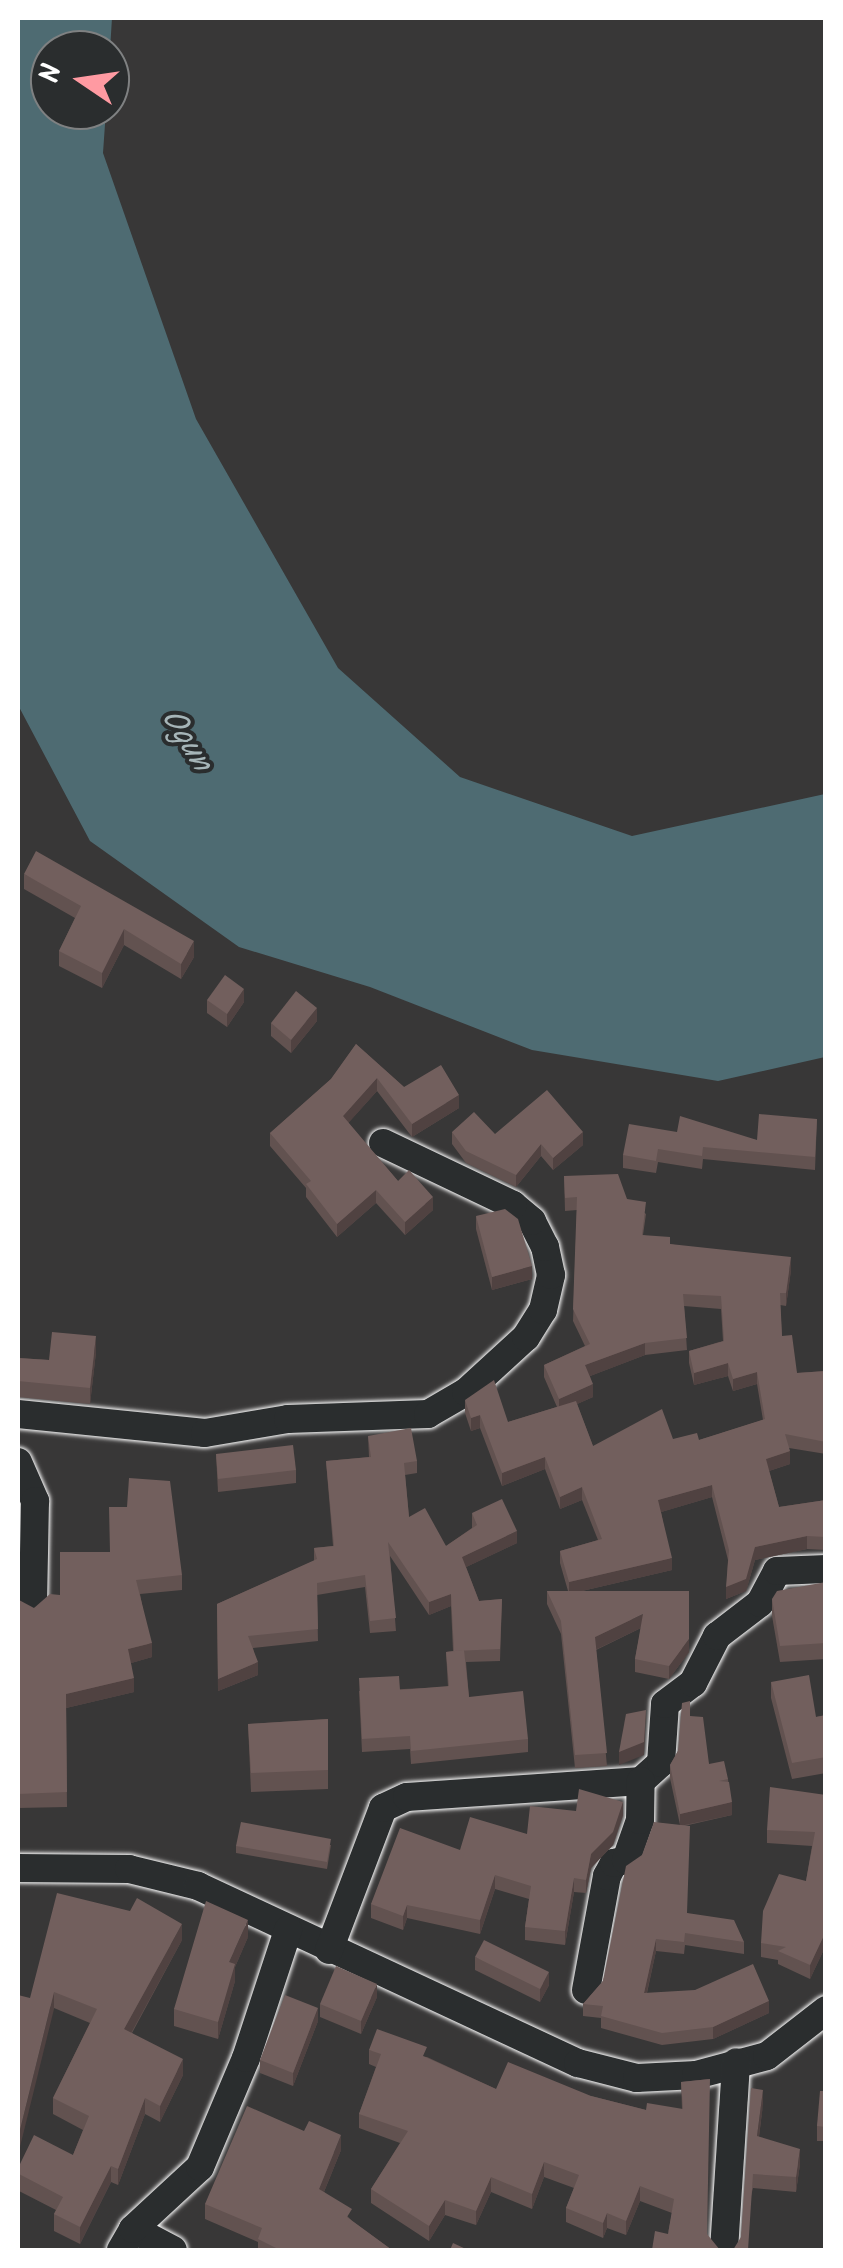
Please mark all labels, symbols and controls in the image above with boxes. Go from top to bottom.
north arrow [30,30,130,130]
text: N [28,60,76,87]
water label: Ogun [151,702,219,780]

